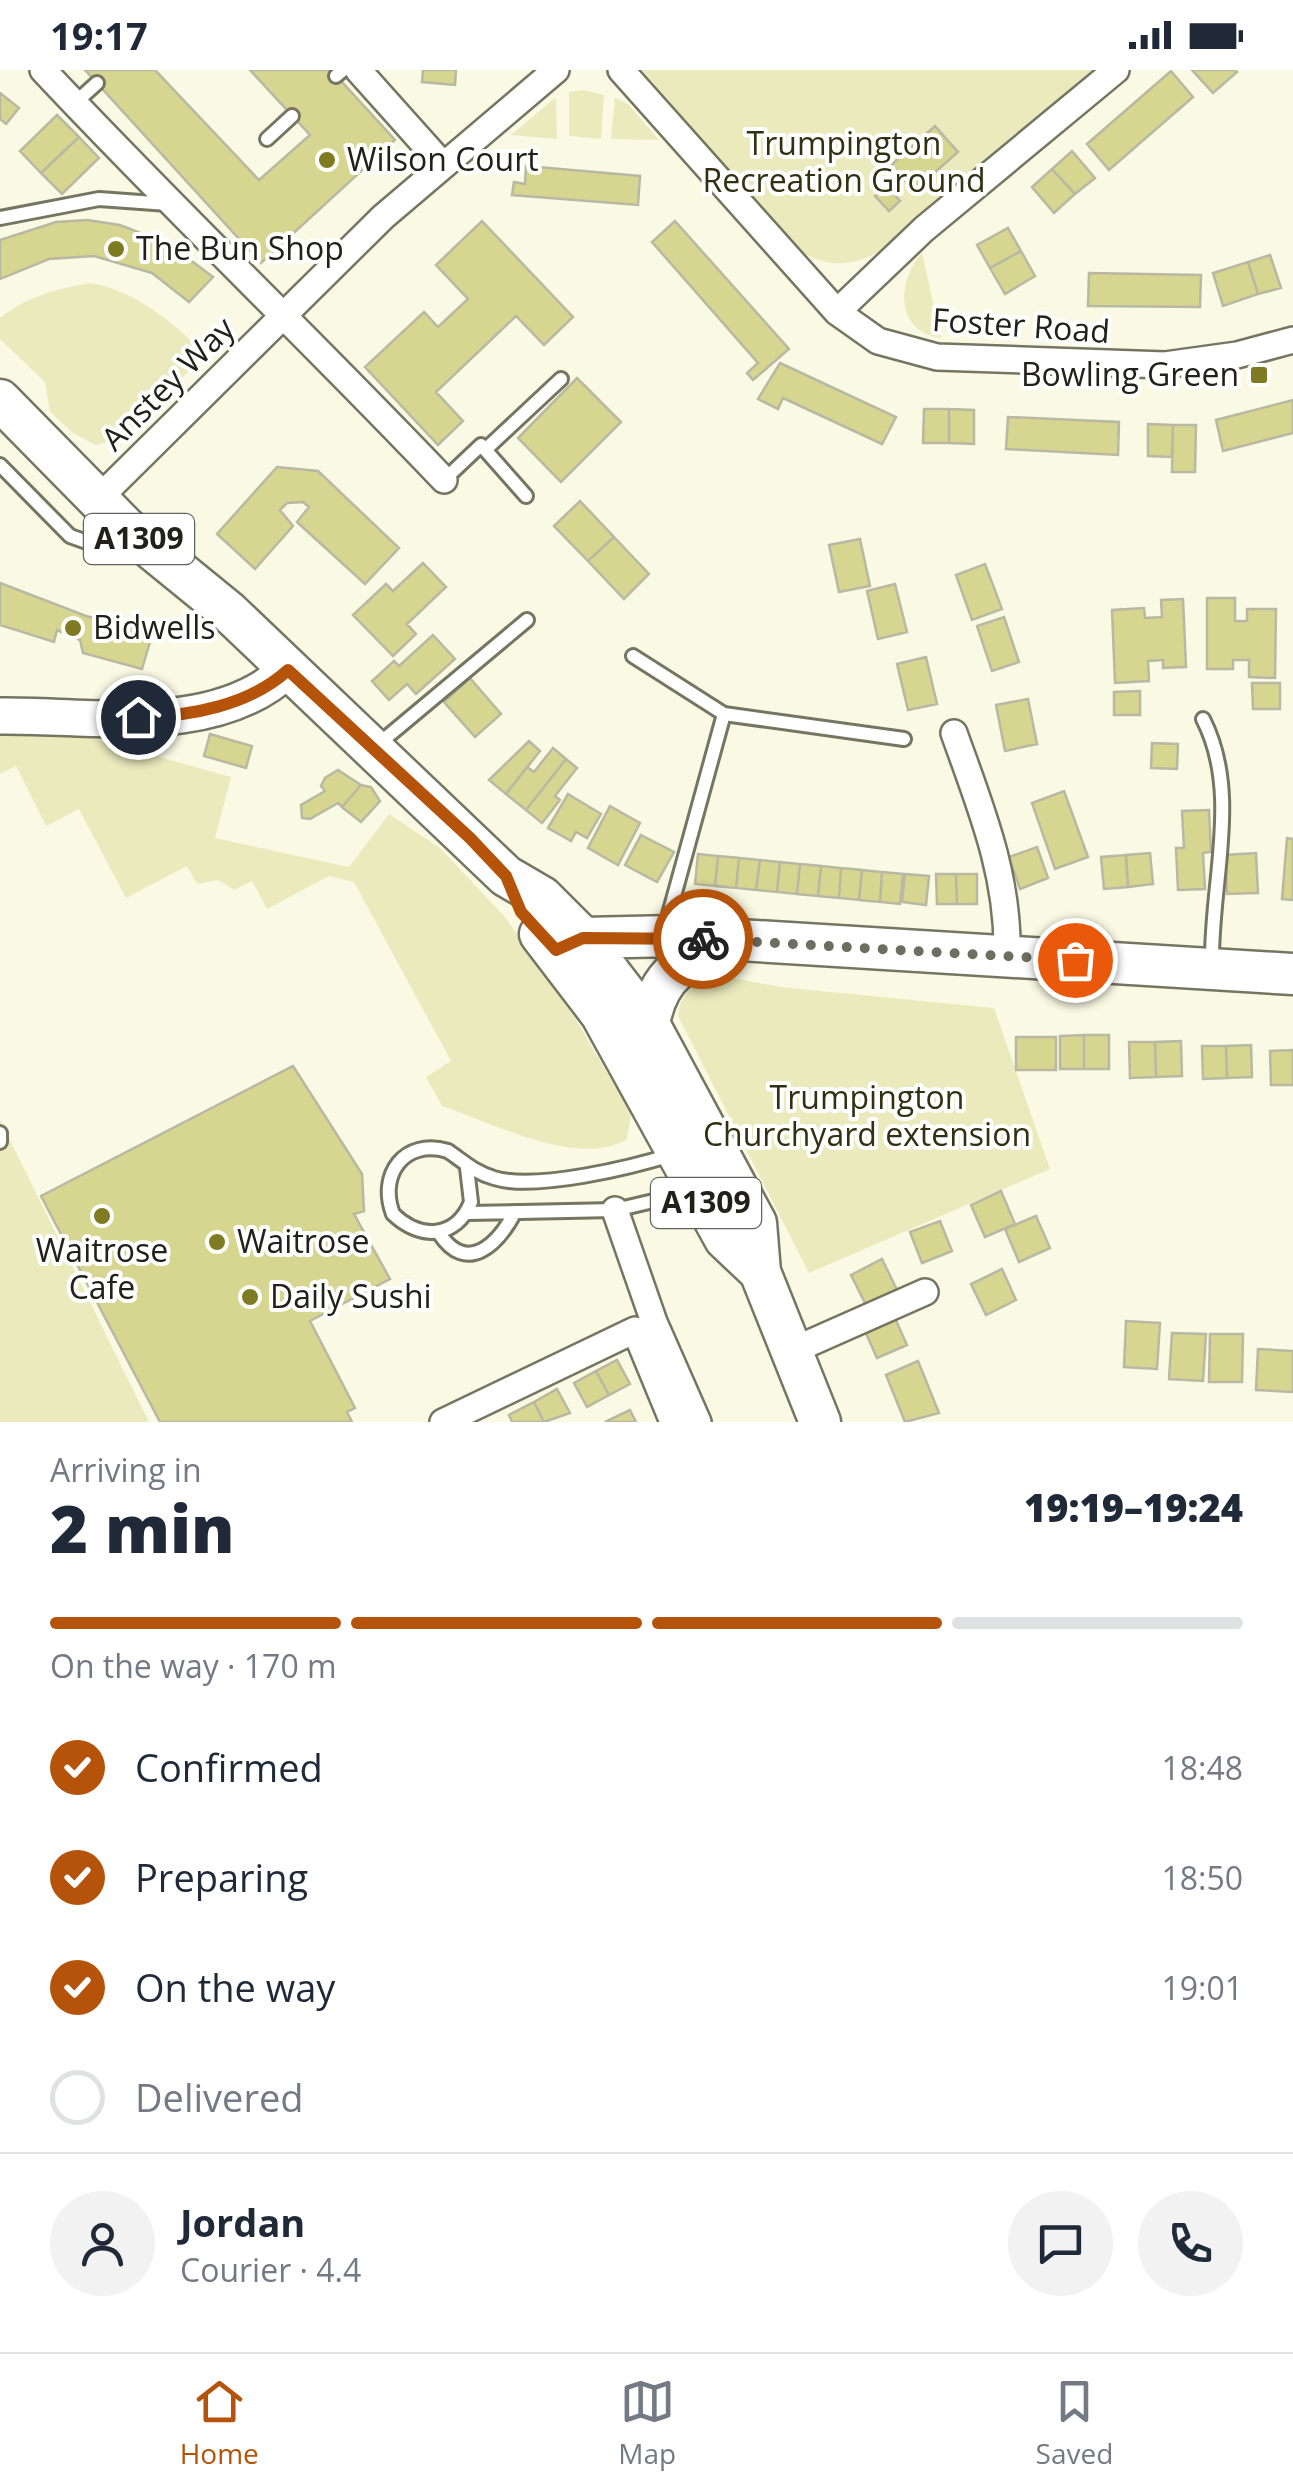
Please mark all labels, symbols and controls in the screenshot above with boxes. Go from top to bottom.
text: 19:17 [50,9,148,61]
park label: Trumpington Recreation Ground [703,121,985,201]
place label: Wilson Court [347,137,539,180]
marker: Wilson Court [316,149,338,171]
place label: The Bun Shop [136,226,344,269]
marker: The Bun Shop [105,238,127,260]
street label: Foster Road [931,297,1111,352]
street label: Anstey Way [91,306,244,459]
place label: Bowling Green [1021,352,1239,395]
marker: Bowling Green [1248,364,1270,386]
road number: A1309 [84,514,194,564]
place label: Bidwells [93,605,216,648]
marker: Bidwells [62,617,84,639]
pin [96,675,181,760]
icon: home [111,690,166,745]
courier [653,889,753,989]
icon: bike [676,912,731,967]
pin [1033,918,1118,1003]
icon: bag [1048,933,1103,988]
park label: Trumpington Churchyard extension [703,1075,1031,1155]
road number: A1309 [651,1178,761,1228]
marker: Waitrose Cafe [91,1205,113,1227]
place label: Waitrose [237,1219,369,1262]
place label: Waitrose Cafe [36,1228,168,1308]
marker: Waitrose [206,1231,228,1253]
place label: Daily Sushi [270,1274,432,1317]
marker: Daily Sushi [239,1286,261,1308]
text: Arriving in [50,1448,202,1491]
text: 19:19–19:24 [1024,1481,1243,1533]
text: 2 min [50,1484,235,1572]
text: On the way · 170 m [50,1644,337,1687]
icon: check [50,1740,105,1795]
text: Confirmed [135,1741,323,1793]
text: 18:48 [1161,1746,1243,1789]
icon: check [50,1850,105,1905]
text: Preparing [135,1851,308,1903]
text: 18:50 [1161,1856,1243,1899]
icon: check [50,1960,105,2015]
text: On the way [135,1961,335,2013]
text: 19:01 [1161,1966,1243,2009]
text: Delivered [135,2071,304,2123]
button: person [50,2191,155,2296]
button: chat [1008,2191,1113,2296]
button: phone [1138,2191,1243,2296]
text: Jordan [180,2196,305,2248]
text: Courier · 4.4 [180,2248,361,2291]
tab: Home [180,2374,259,2472]
tab: Map [618,2374,676,2472]
tab: Saved [1036,2374,1113,2472]

